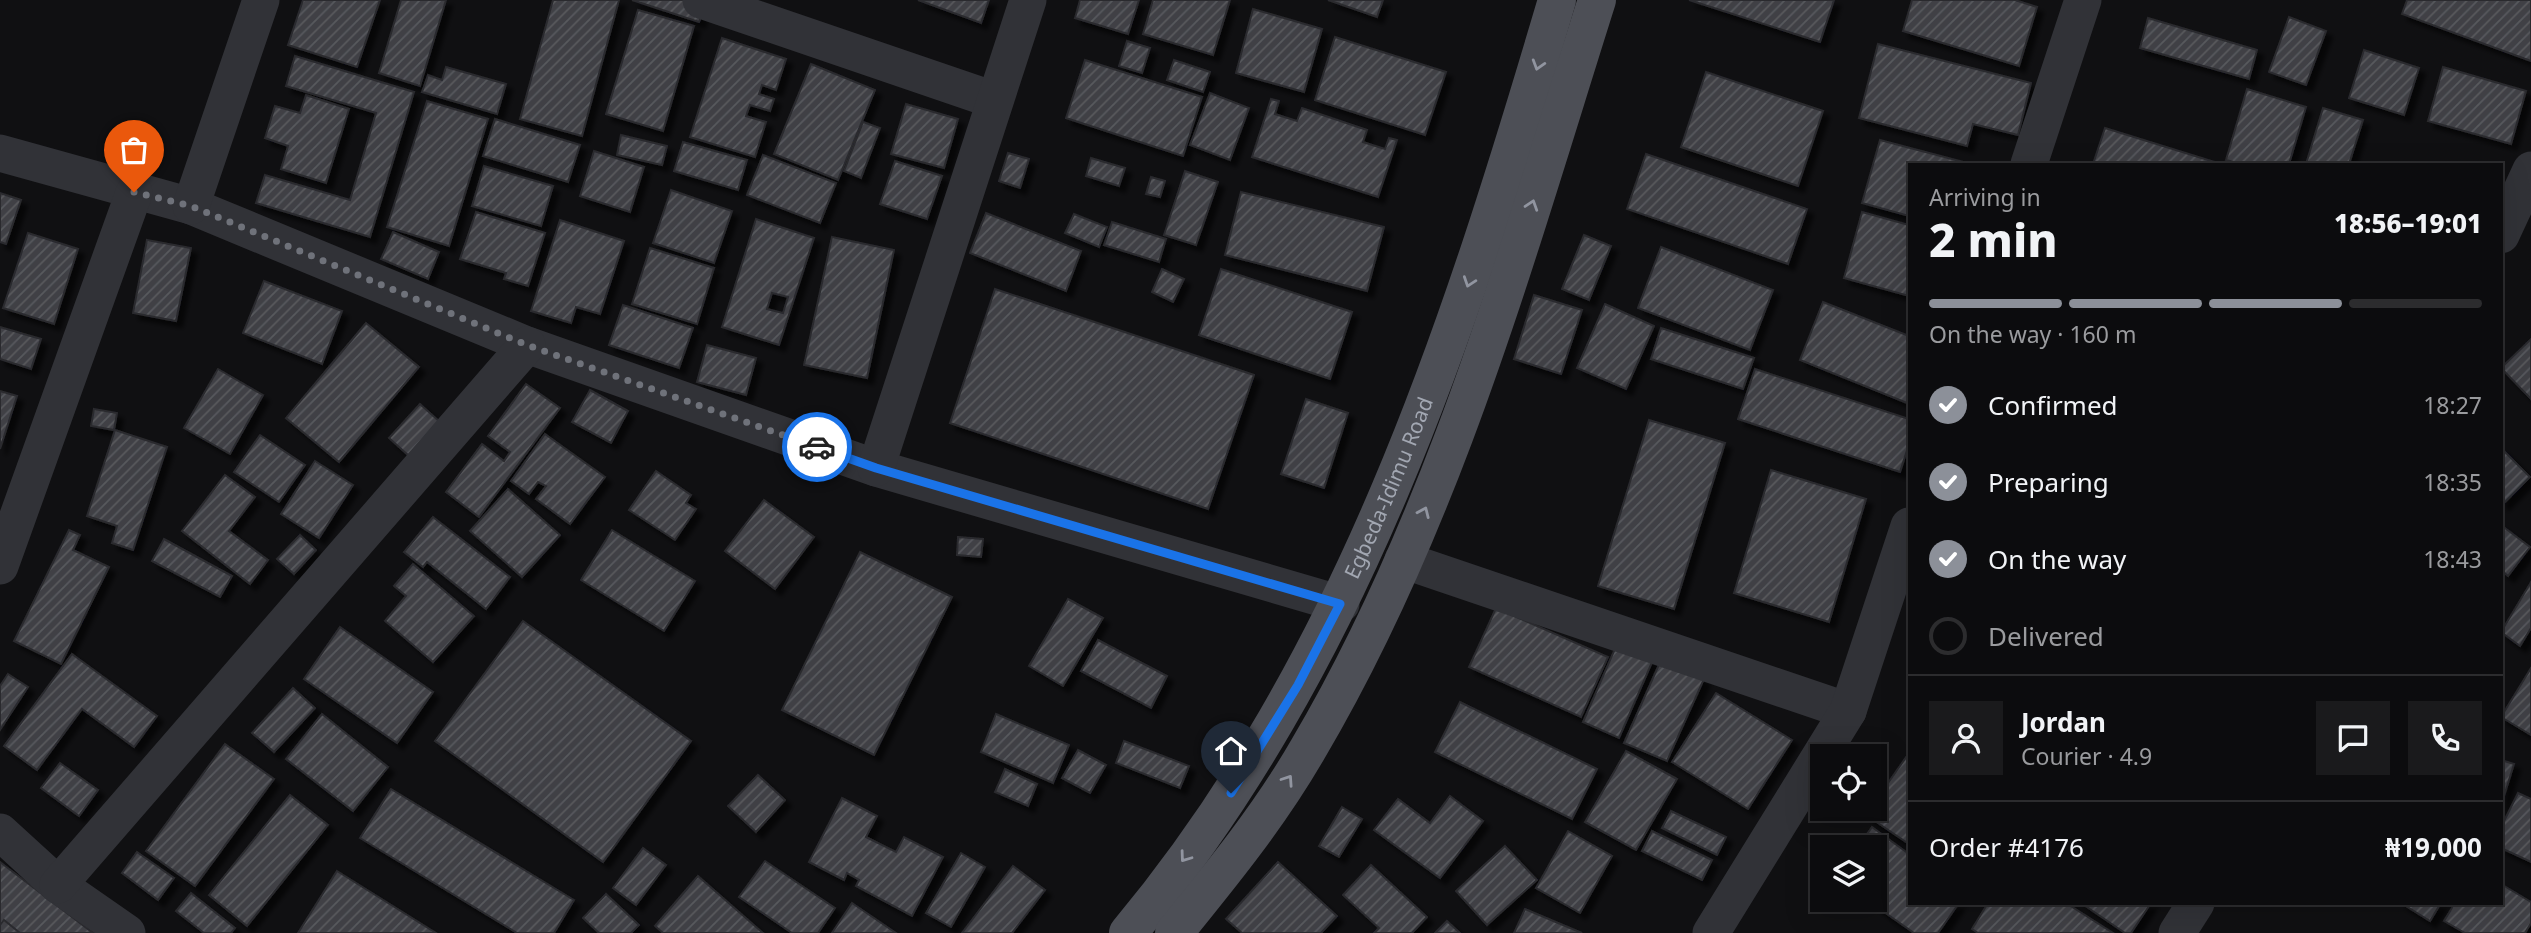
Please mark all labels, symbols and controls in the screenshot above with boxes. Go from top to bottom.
one-way arrow [1531,59,1546,71]
pin [104,120,164,192]
icon: bag [115,131,153,169]
text: Arriving in [1929,181,2041,213]
one-way arrow [1523,199,1538,211]
text: 18:56–19:01 [2334,205,2482,241]
text: 2 min [1929,208,2058,270]
one-way arrow [1463,276,1477,288]
text: On the way · 160 m [1929,318,2136,350]
icon: check [1929,386,1967,424]
text: Confirmed [1988,387,2118,423]
text: 18:27 [2423,389,2482,421]
street label: Egbeda-Idimu Road [1337,393,1439,583]
courier [782,412,852,482]
icon: car [798,428,836,466]
icon: check [1929,463,1967,501]
text: Preparing [1988,464,2109,500]
text: 18:35 [2423,466,2482,498]
one-way arrow [1416,507,1430,519]
icon: check [1929,540,1967,578]
text: On the way [1988,541,2126,577]
text: 18:43 [2423,543,2482,575]
text: Delivered [1988,618,2104,654]
button: person [1929,701,2003,775]
button: chat [2316,701,2390,775]
button: phone [2408,701,2482,775]
text: Jordan [2021,704,2106,740]
pin [1201,721,1261,793]
icon: home [1212,732,1250,770]
text: Courier · 4.9 [2021,740,2152,772]
map controls [1810,744,1887,912]
button: locate [1810,744,1887,821]
one-way arrow [1280,775,1292,788]
text: Order #4176 [1929,829,2084,865]
text: ₦19,000 [2385,829,2482,865]
button: layers [1810,835,1887,912]
one-way arrow [1180,849,1193,862]

